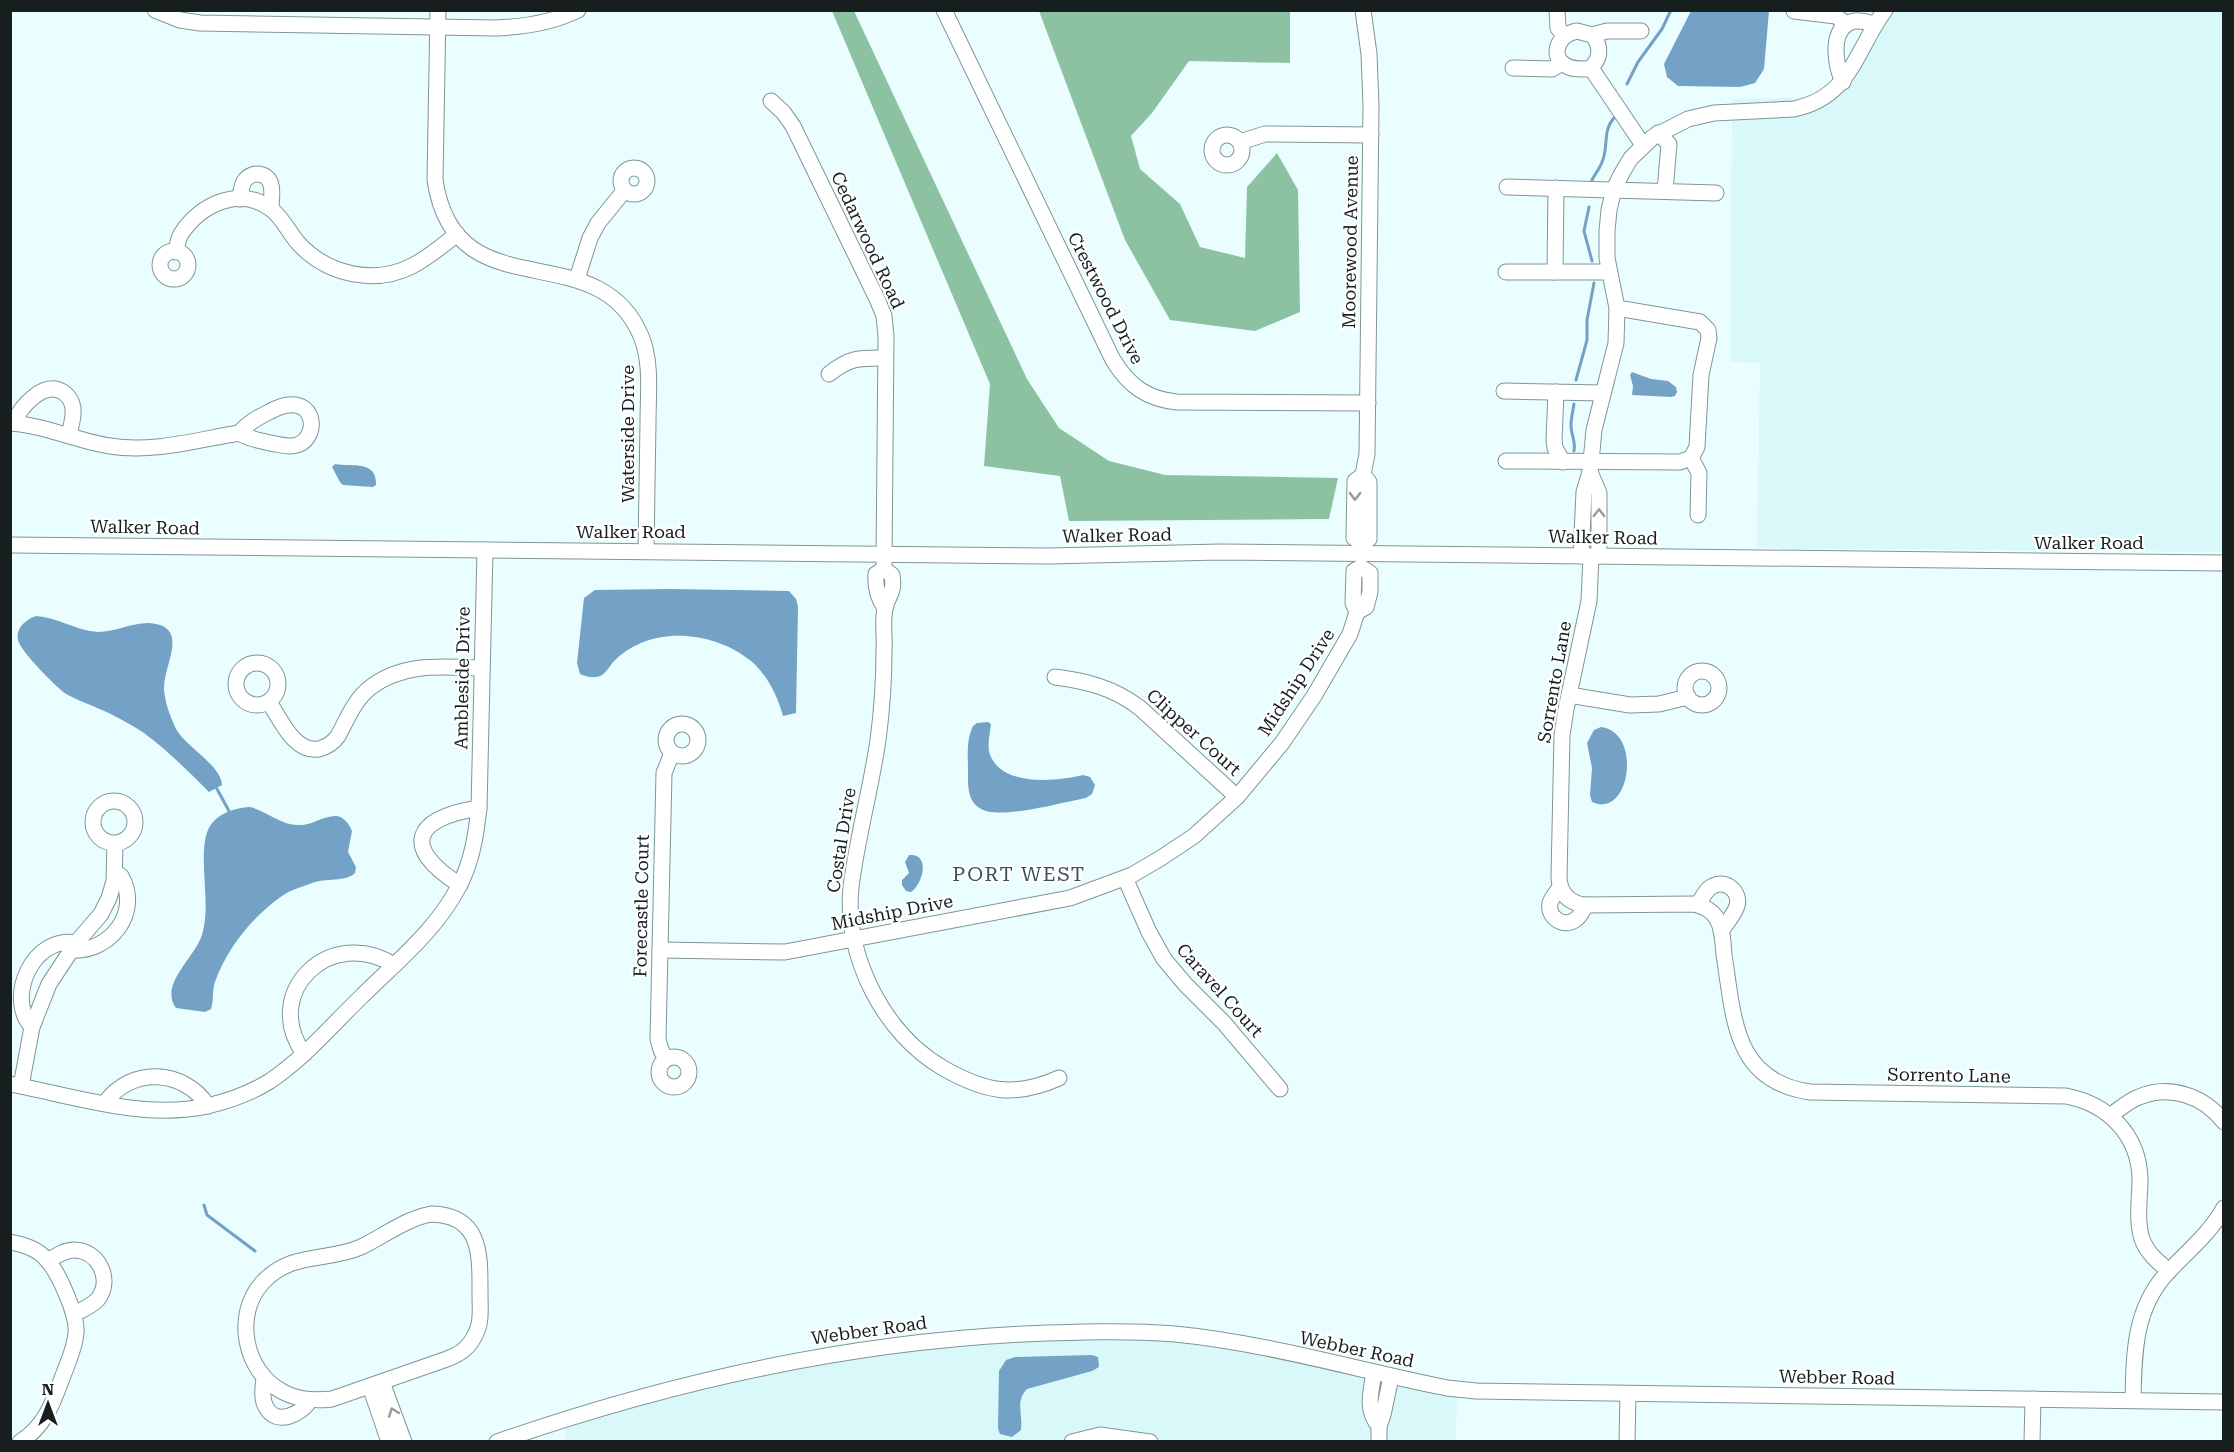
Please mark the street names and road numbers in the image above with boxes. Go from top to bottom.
street label: Moorewood Avenue [1338,155,1362,329]
street label: Cedarwood Road [827,168,909,312]
street label: Crestwood Drive [1064,229,1148,368]
street label: Waterside Drive [617,365,638,503]
street label: Walker Road [90,516,201,538]
street label: Walker Road [576,521,686,542]
street label: Walker Road [1062,524,1173,546]
street label: Walker Road [1548,526,1659,548]
street label: Walker Road [2034,532,2144,553]
street label: Ambleside Drive [450,606,474,750]
street label: Sorrento Lane [1533,619,1575,745]
street label: Midship Drive [1254,624,1339,740]
street label: Clipper Court [1143,684,1246,780]
street label: Costal Drive [822,786,860,894]
street label: Forecastle Court [629,834,653,978]
street label: Midship Drive [829,890,955,934]
street label: Caravel Court [1172,939,1268,1041]
street label: Sorrento Lane [1887,1063,2011,1087]
street label: Webber Road [810,1311,929,1349]
street label: Webber Road [1298,1327,1417,1371]
street label: Webber Road [1779,1365,1896,1389]

